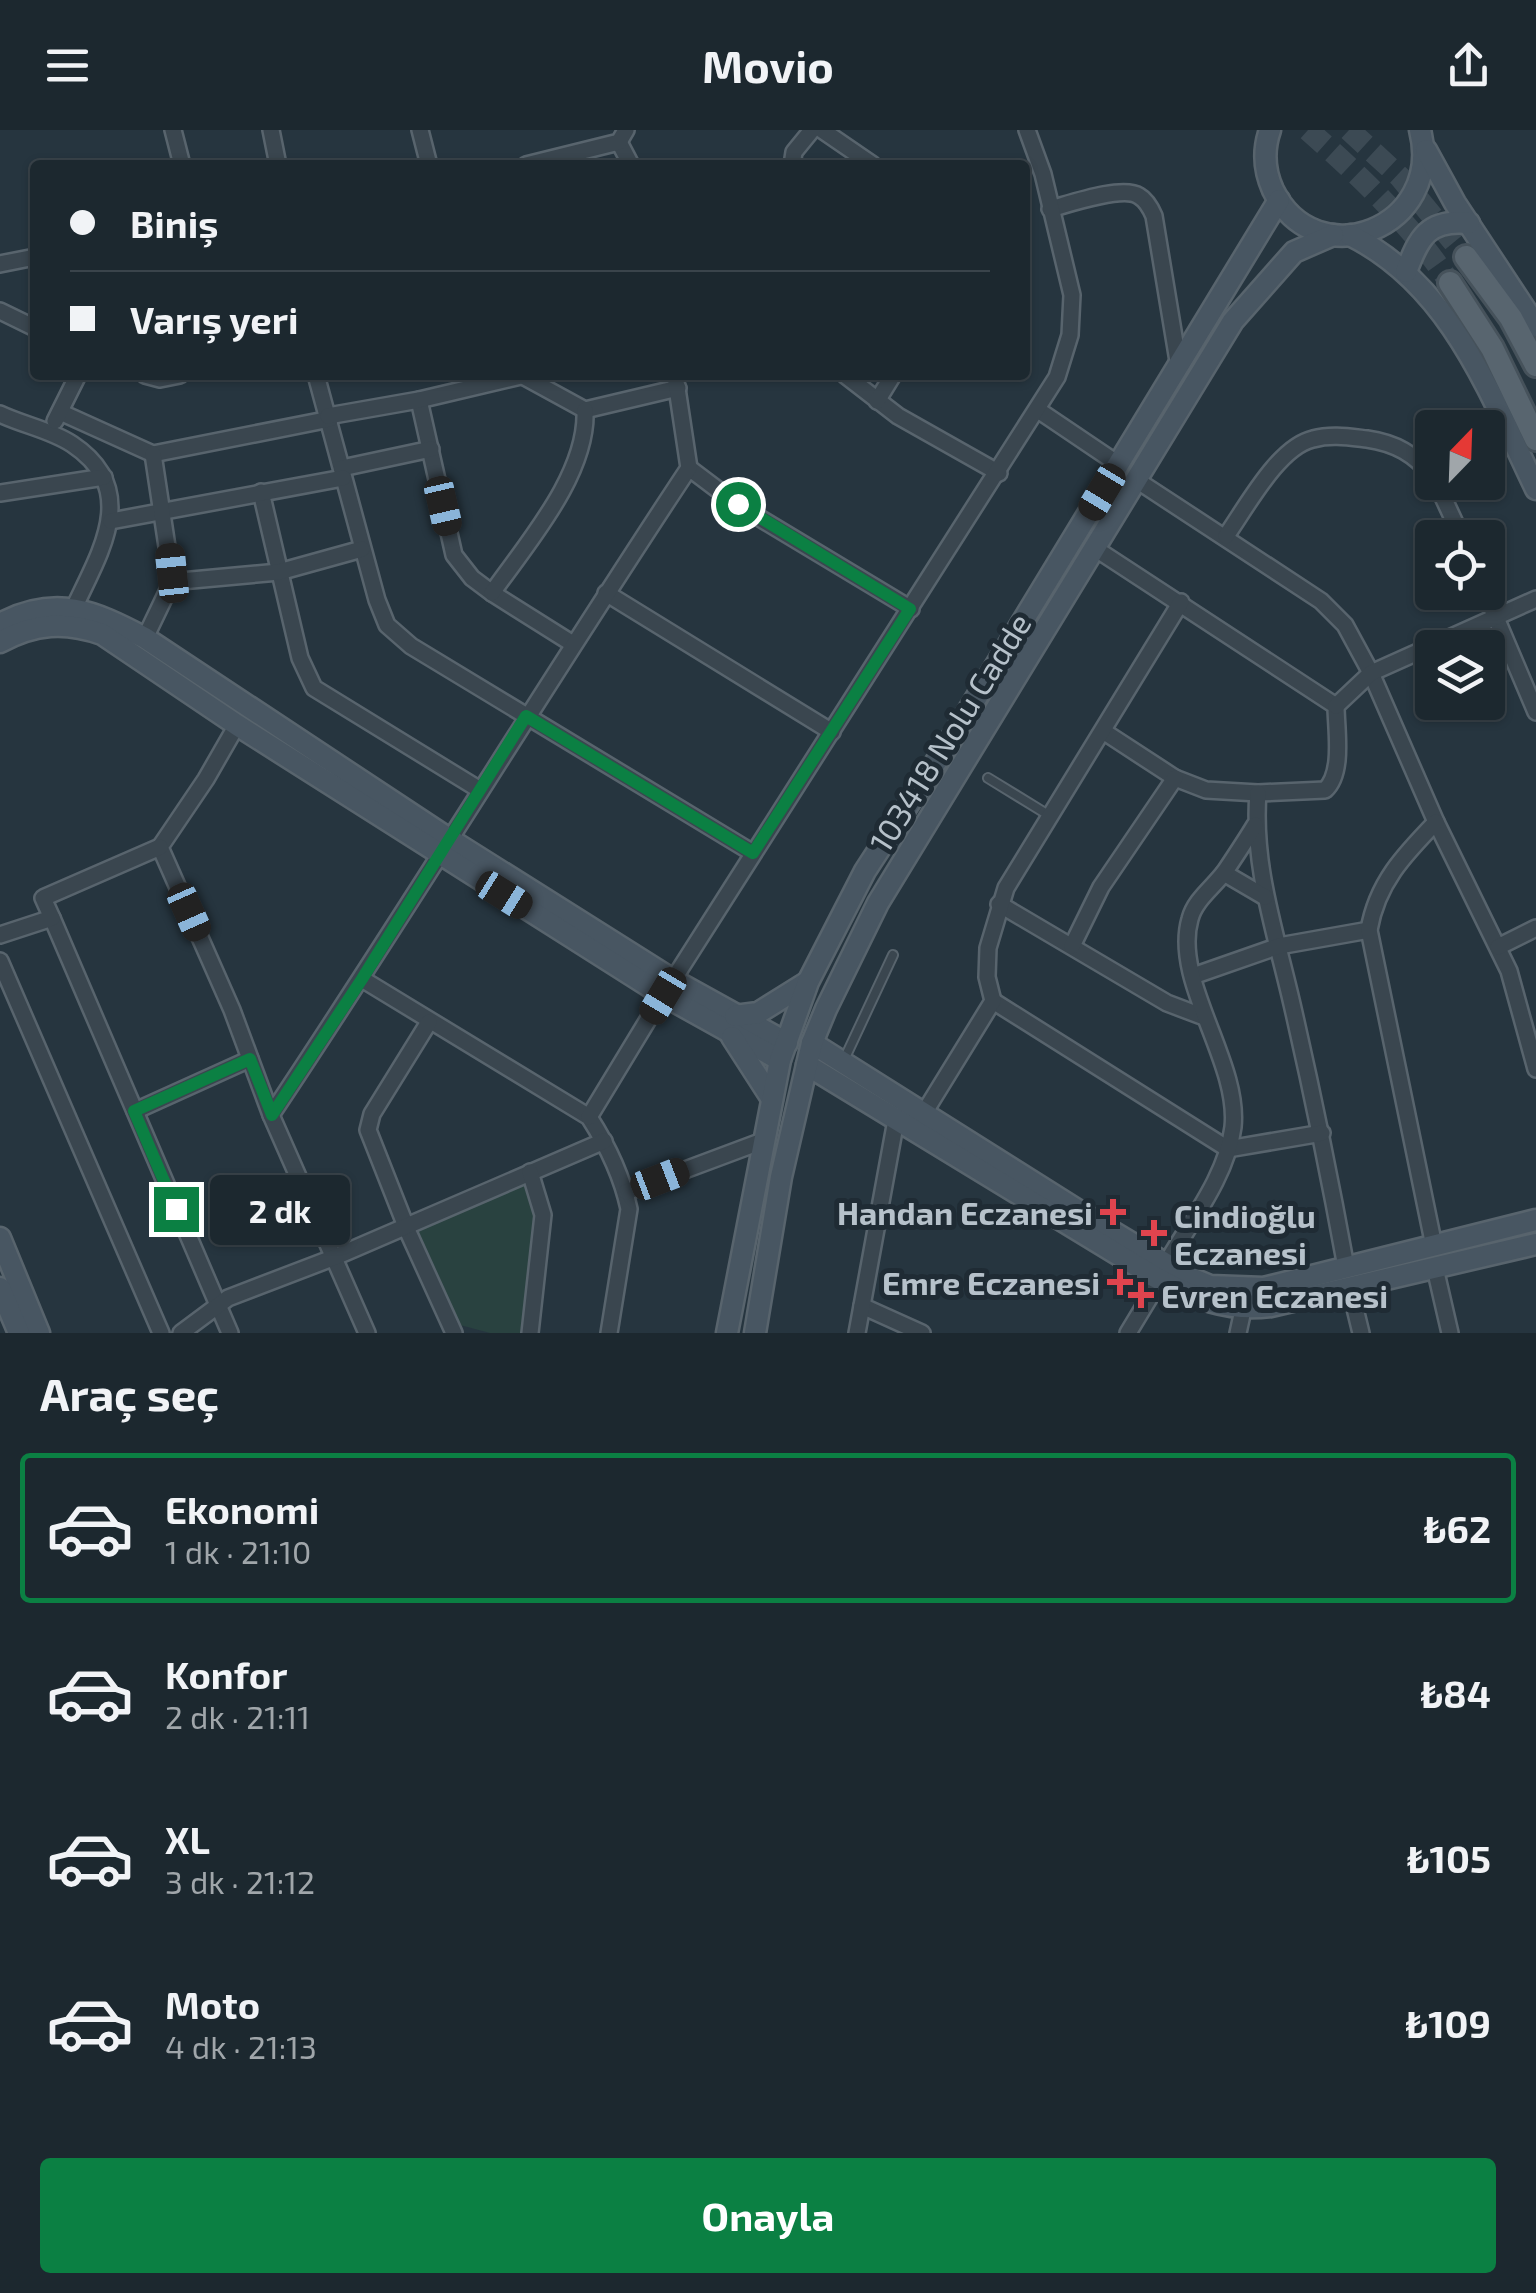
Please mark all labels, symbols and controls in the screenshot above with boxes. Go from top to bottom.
icon: menu [40,38,95,93]
text: Movio [702,38,834,92]
icon: share [1441,38,1496,93]
text: Biniş [130,200,218,246]
text: Varış yeri [130,296,299,342]
north arrow [1415,410,1505,500]
map controls [1415,410,1505,720]
car [1074,459,1130,525]
car [422,473,464,539]
route start [716,482,761,527]
button: locate [1415,520,1505,610]
car [154,542,190,604]
street label: 103418 Nolu Cadde [860,606,1038,858]
button: layers [1415,630,1505,720]
car [471,866,537,924]
car [163,878,215,946]
car [635,963,691,1029]
car [627,1154,693,1204]
callout: 2 dk [211,1174,351,1244]
route end [154,1187,199,1232]
text: 2 dk [249,1191,311,1229]
place label: Handan Eczanesi [837,1193,1093,1231]
place label: Cindioğlu Eczanesi [1174,1196,1316,1271]
marker: Handan Eczanesi [1102,1201,1124,1223]
marker: Cindioğlu Eczanesi [1143,1222,1165,1244]
place label: Emre Eczanesi [882,1263,1100,1301]
marker: Emre Eczanesi [1109,1271,1131,1293]
place label: Evren Eczanesi [1161,1276,1388,1314]
marker: Evren Eczanesi [1130,1284,1152,1306]
text: Araç seç [40,1366,219,1420]
icon: car [45,1483,135,1573]
text: Ekonomi [165,1486,319,1532]
text: ₺62 [1424,1505,1491,1551]
text: 1 dk · 21:10 [165,1532,311,1570]
icon: car [45,1648,135,1738]
text: Konfor [165,1651,287,1697]
text: ₺84 [1420,1670,1491,1716]
text: 2 dk · 21:11 [165,1697,310,1735]
icon: car [45,1813,135,1903]
text: XL [165,1816,210,1862]
text: ₺105 [1407,1835,1491,1881]
text: 3 dk · 21:12 [165,1862,315,1900]
icon: car [45,1978,135,2068]
text: Moto [165,1981,260,2027]
text: ₺109 [1406,2000,1491,2046]
text: 4 dk · 21:13 [165,2027,317,2065]
button: Onayla [40,2158,1496,2273]

